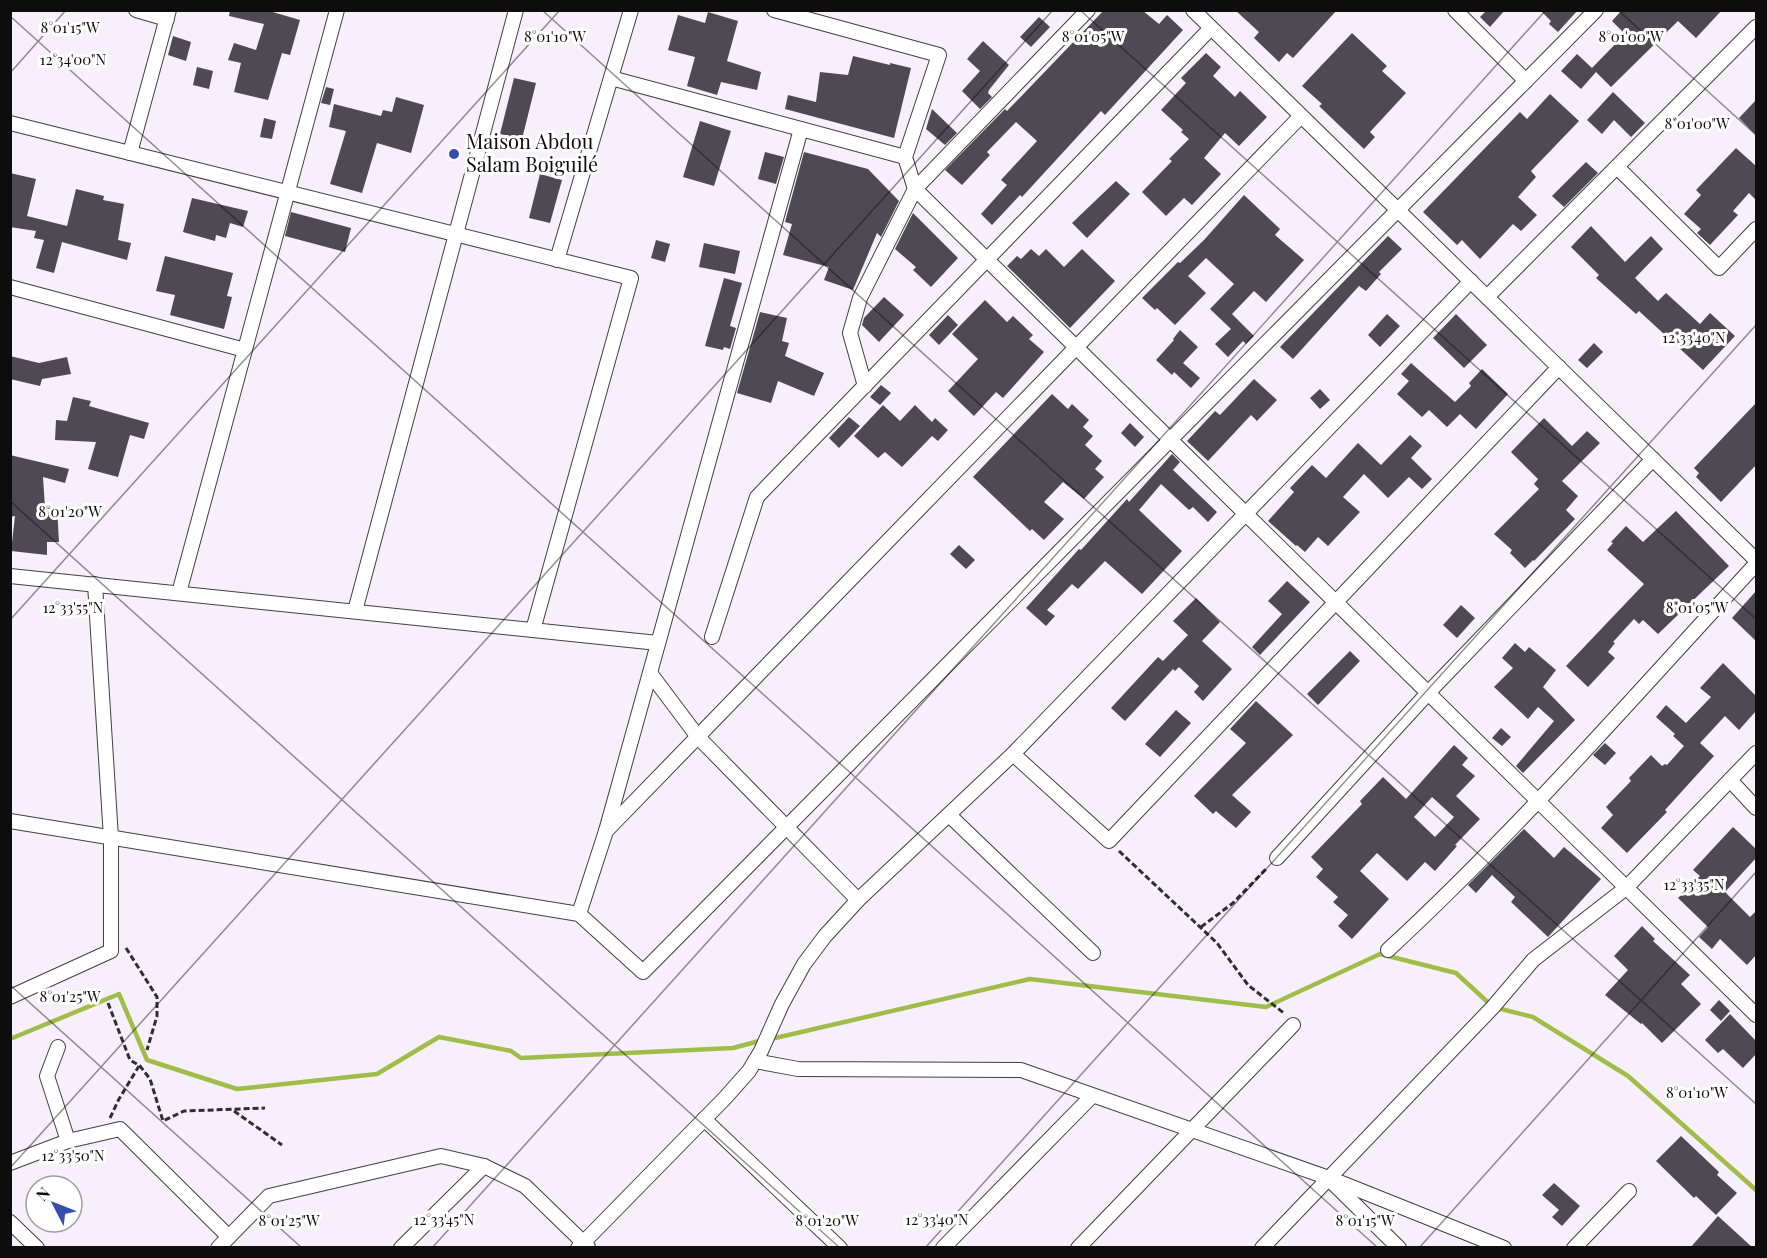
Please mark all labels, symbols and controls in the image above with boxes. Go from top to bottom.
text: 8°01'15"W [40,17,100,37]
text: 8°01'10"W [524,26,586,46]
text: 8°01'05"W [1062,26,1125,46]
text: 8°01'00"W [1598,26,1664,46]
text: 12°34'00"N [40,49,107,69]
text: 8°01'00"W [1664,113,1730,133]
place label: Maison Abdou Salam Boiguilé [466,127,598,177]
marker: Maison Abdou Salam Boiguilé [447,147,461,161]
text: 12°33'40"N [1662,327,1726,347]
text: 8°01'20"W [38,501,102,521]
text: 12°33'55"N [43,597,104,617]
text: 8°01'05"W [1666,597,1729,617]
text: 12°33'35"N [1663,874,1725,894]
text: 8°01'25"W [40,986,101,1006]
text: 8°01'10"W [1666,1082,1728,1102]
text: 12°33'50"N [41,1145,105,1165]
north arrow [24,1174,84,1234]
text: N [31,1182,54,1205]
text: 12°33'45"N [414,1209,475,1229]
text: 12°33'40"N [905,1209,969,1229]
text: 8°01'25"W [259,1210,320,1230]
text: 8°01'20"W [795,1210,859,1230]
text: 8°01'15"W [1335,1210,1395,1230]

